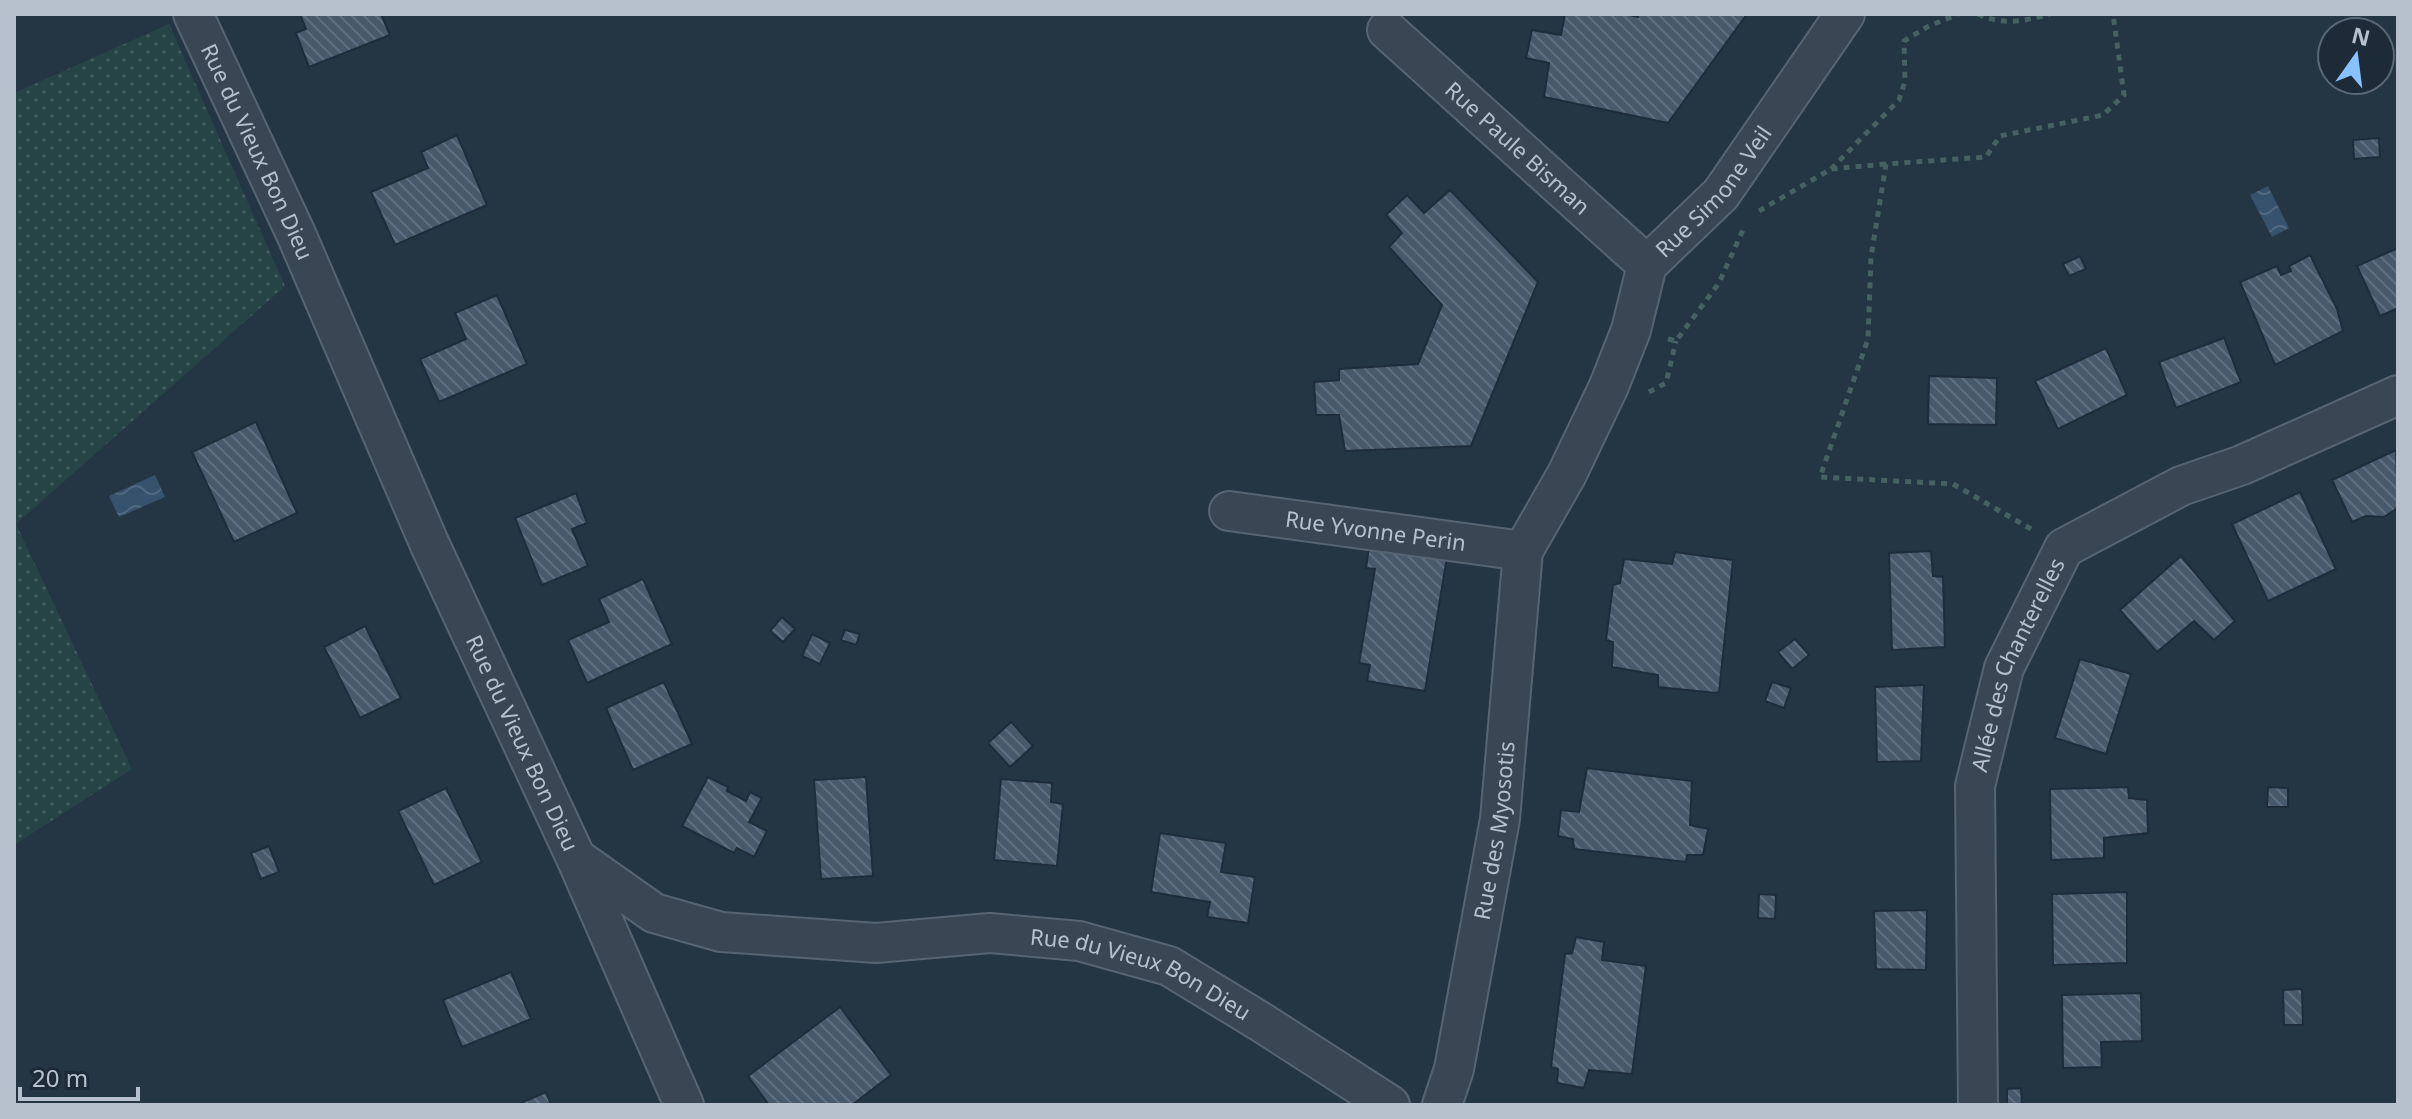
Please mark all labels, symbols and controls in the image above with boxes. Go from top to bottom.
north arrow [2316,16,2396,96]
text: N [2349,19,2373,52]
street label: Rue du Vieux Bon Dieu [195,38,321,264]
street label: Rue Paule Bisman [1439,74,1597,221]
street label: Rue Simone Veil [1648,119,1778,263]
street label: Rue Yvonne Perin [1284,503,1468,557]
street label: Allée des Chanterelles [1963,552,2071,775]
street label: Rue du Vieux Bon Dieu [460,630,587,856]
street label: Rue des Myosotis [1466,740,1521,922]
street label: Rue du Vieux Bon Dieu [1029,921,1257,1026]
scale bar [20,1051,138,1101]
text: 20 m [32,1061,88,1094]

